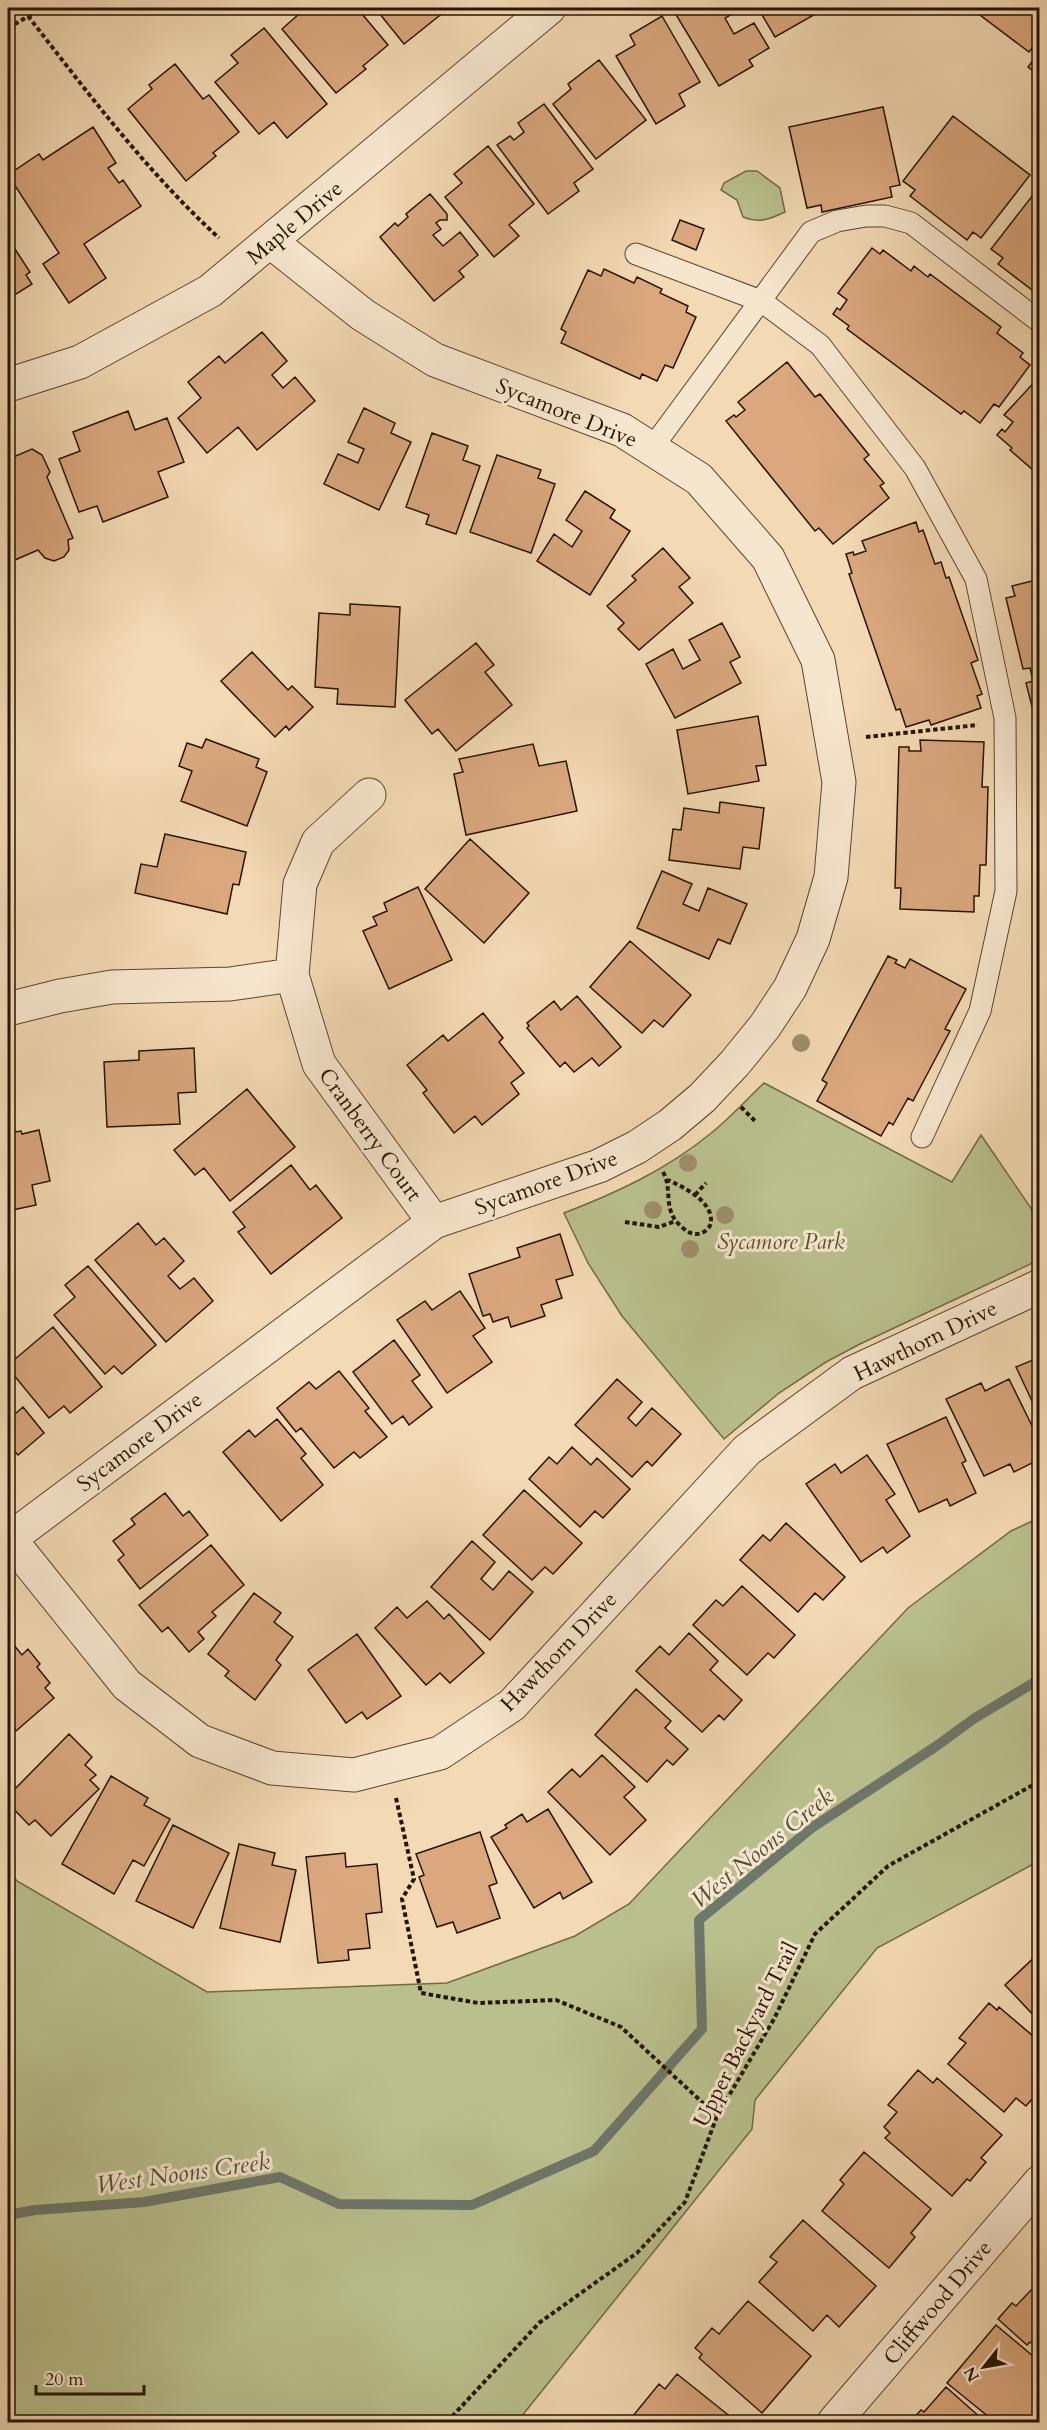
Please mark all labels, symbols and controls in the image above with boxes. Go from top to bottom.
street label: Maple Drive [240,174,349,272]
street label: Sycamore Drive [492,371,642,455]
street label: Cranberry Court [312,1062,429,1207]
street label: Sycamore Drive [471,1143,622,1223]
park label: Sycamore Park [717,1227,845,1257]
street label: Hawthorn Drive [849,1293,1002,1389]
street label: Sycamore Drive [71,1385,208,1499]
street label: Hawthorn Drive [494,1585,624,1718]
water label: West Noons Creek [684,1780,841,1916]
street label: Upper Backyard Trail [686,1936,806,2132]
water label: West Noons Creek [94,2145,272,2202]
street label: Cliffwood Drive [877,2234,999,2371]
north arrow [954,2337,1014,2397]
scale bar [36,2358,144,2396]
text: N [959,2362,985,2386]
text: 20 m [45,2367,84,2392]

